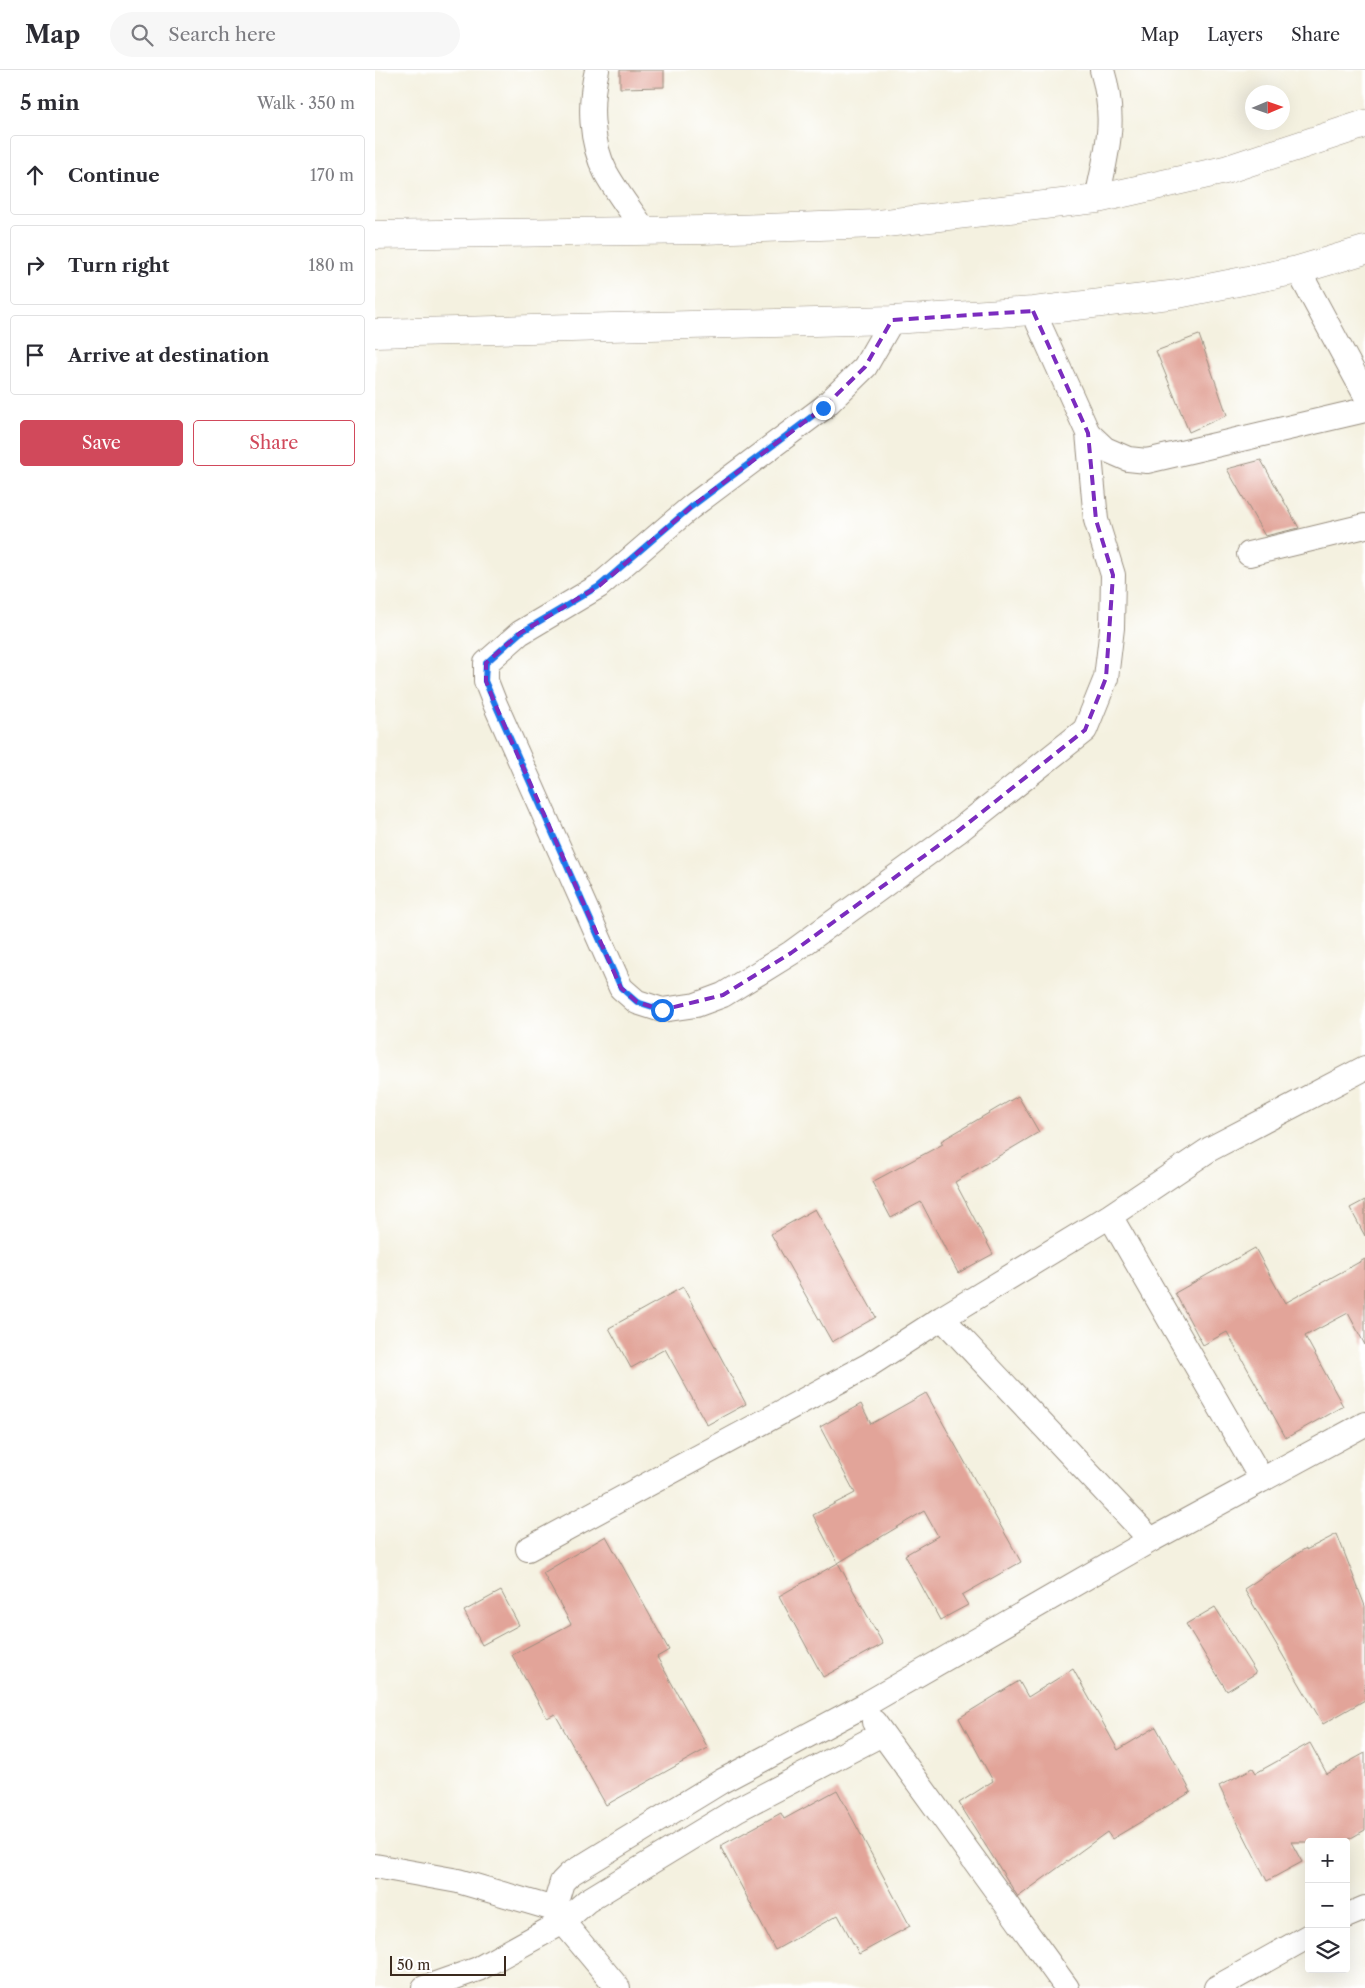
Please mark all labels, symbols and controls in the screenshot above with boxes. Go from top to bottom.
search box [110,12,460,57]
text: Map [25,20,80,49]
icon: search [128,21,156,49]
text: Search here [168,23,276,46]
text: Map [1141,24,1179,46]
text: Layers [1207,24,1263,46]
text: Share [1291,24,1340,46]
north arrow [1245,85,1290,130]
text: 5 min [20,90,80,115]
text: Walk · 350 m [257,93,355,113]
icon: ahead [21,161,49,189]
text: Continue [68,164,160,187]
text: 170 m [310,165,354,185]
icon: right [21,251,49,279]
text: Turn right [68,254,169,277]
text: 180 m [308,255,354,275]
icon: arrive [21,341,49,369]
text: Arrive at destination [68,344,269,367]
route end [812,397,835,420]
button: Save [20,420,183,466]
button: Share [193,420,355,466]
route start [651,999,674,1022]
map controls [1305,1838,1350,1973]
button: + [1305,1838,1350,1883]
button: − [1305,1883,1350,1928]
button: layers [1305,1928,1350,1973]
scale bar [390,1953,506,1976]
text: 50 m [397,1956,430,1974]

